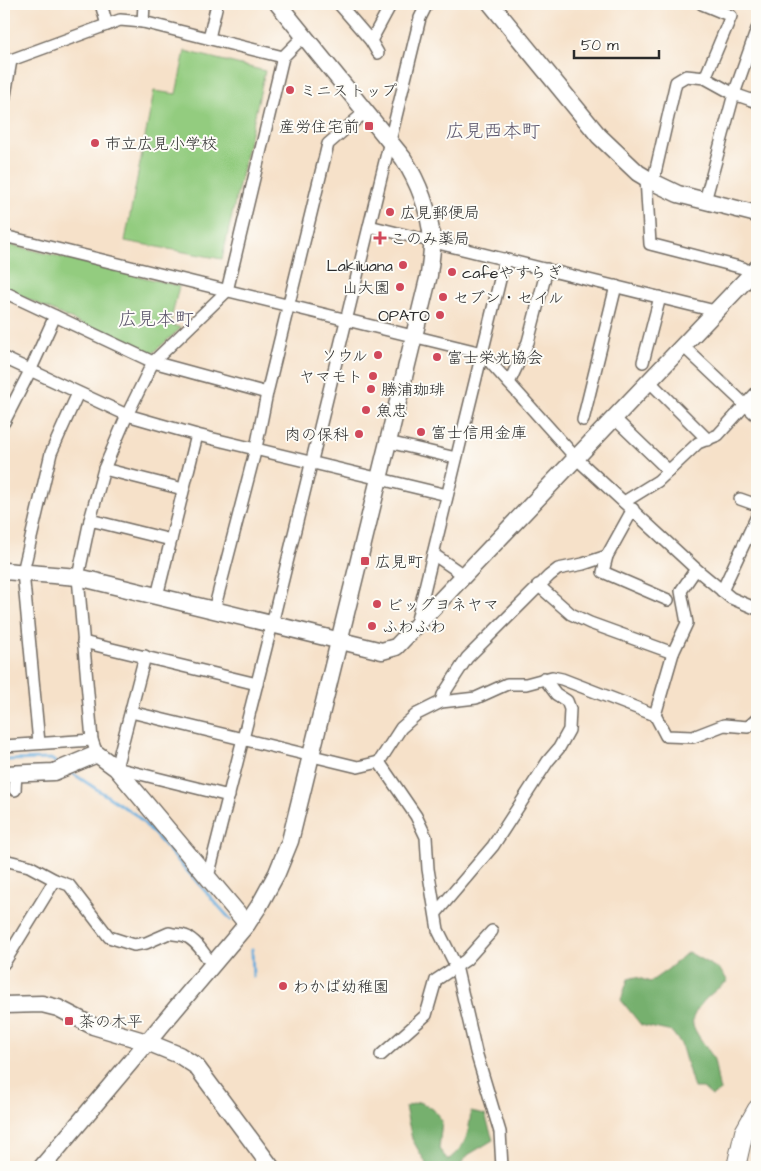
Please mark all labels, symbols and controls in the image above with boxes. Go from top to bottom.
scale bar [574,28,658,60]
text: 50 m [581,35,619,56]
place label: ミニストップ [300,80,398,102]
marker: ミニストップ [284,84,296,96]
place label: 産労住宅前 [279,116,359,138]
district label: 広見西本町 [445,118,541,145]
marker: 産労住宅前 [363,120,375,132]
place label: 市立広見小学校 [105,133,217,155]
marker: 市立広見小学校 [89,137,101,149]
place label: 広見郵便局 [400,202,480,224]
marker: 広見郵便局 [384,206,396,218]
place label: このみ薬局 [390,228,470,250]
marker: このみ薬局 [374,232,386,244]
place label: Lakiluana [327,255,393,277]
marker: Lakiluana [397,259,409,271]
place label: cafeやすらぎ [462,262,562,284]
marker: cafeやすらぎ [446,266,458,278]
place label: 山大園 [342,277,390,299]
marker: 山大園 [394,281,406,293]
place label: セブン・セイル [453,287,564,309]
marker: セブン・セイル [437,291,449,303]
place label: OPATO [378,305,430,327]
district label: 広見本町 [118,306,194,333]
marker: OPATO [434,309,446,321]
place label: ソウル [321,345,368,367]
place label: 富士栄光協会 [447,347,543,369]
marker: ソウル [372,349,384,361]
marker: 富士栄光協会 [431,351,443,363]
place label: ヤマモト [299,366,363,388]
marker: ヤマモト [367,370,379,382]
place label: 勝浦珈琲 [381,379,445,401]
marker: 勝浦珈琲 [365,383,377,395]
place label: 魚忠 [376,400,408,422]
marker: 魚忠 [360,404,372,416]
place label: 富士信用金庫 [431,422,527,444]
place label: 肉の保科 [285,424,349,446]
marker: 富士信用金庫 [415,426,427,438]
marker: 肉の保科 [353,428,365,440]
place label: 広見町 [375,551,423,573]
marker: 広見町 [359,555,371,567]
place label: ビッグヨネヤマ [387,594,499,616]
marker: ビッグヨネヤマ [371,598,383,610]
place label: ふわふわ [382,616,446,638]
marker: ふわふわ [366,620,378,632]
place label: わかば幼稚園 [293,976,389,998]
marker: わかば幼稚園 [277,980,289,992]
place label: 茶の木平 [79,1011,143,1033]
marker: 茶の木平 [63,1015,75,1027]

